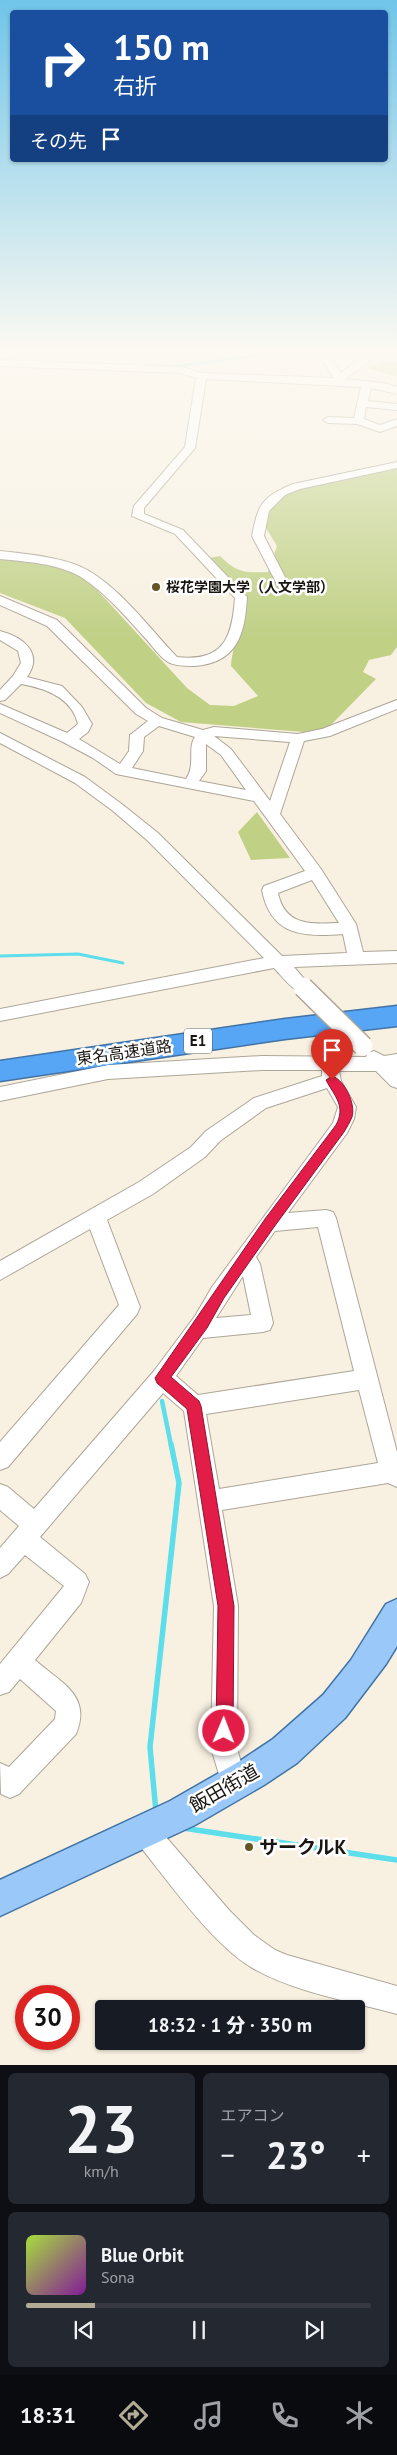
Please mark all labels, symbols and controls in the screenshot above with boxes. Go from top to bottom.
text: 150 m [113,24,210,70]
icon: right [30,30,95,95]
text: 右折 [113,72,157,100]
icon: arrive [97,125,125,153]
text: その先 [30,129,87,153]
place label: 桜花学園大学（人文学部） [166,578,334,596]
marker: 桜花学園大学（人文学部） [150,581,162,593]
road number: E1 [184,1028,212,1054]
pin [311,1029,353,1080]
street label: 東名高速道路 [75,1035,173,1069]
icon: arrive [318,1036,346,1064]
position arrow [197,1704,249,1756]
street label: 飯田街道 [185,1759,263,1817]
place label: サークルK [259,1835,346,1859]
marker: サークルK [243,1841,255,1853]
speed limit sign: 30 [15,1985,80,2050]
text: 18:32 · 1 分 · 350 m [148,2013,312,2037]
text: 23 [64,2086,138,2170]
text: エアコン [221,2105,285,2125]
text: 23° [266,2130,326,2179]
text: − [221,2136,235,2173]
text: + [357,2136,371,2173]
text: km/h [84,2161,119,2181]
text: Blue Orbit [101,2243,184,2267]
text: Sona [101,2267,135,2287]
icon: previous [70,2316,98,2344]
icon: pause [185,2316,213,2344]
icon: next [300,2316,328,2344]
icon: directions [116,2398,151,2433]
icon: music [191,2398,226,2433]
icon: phone [267,2398,302,2433]
icon: climate [342,2398,377,2433]
text: 18:31 [20,2401,76,2429]

